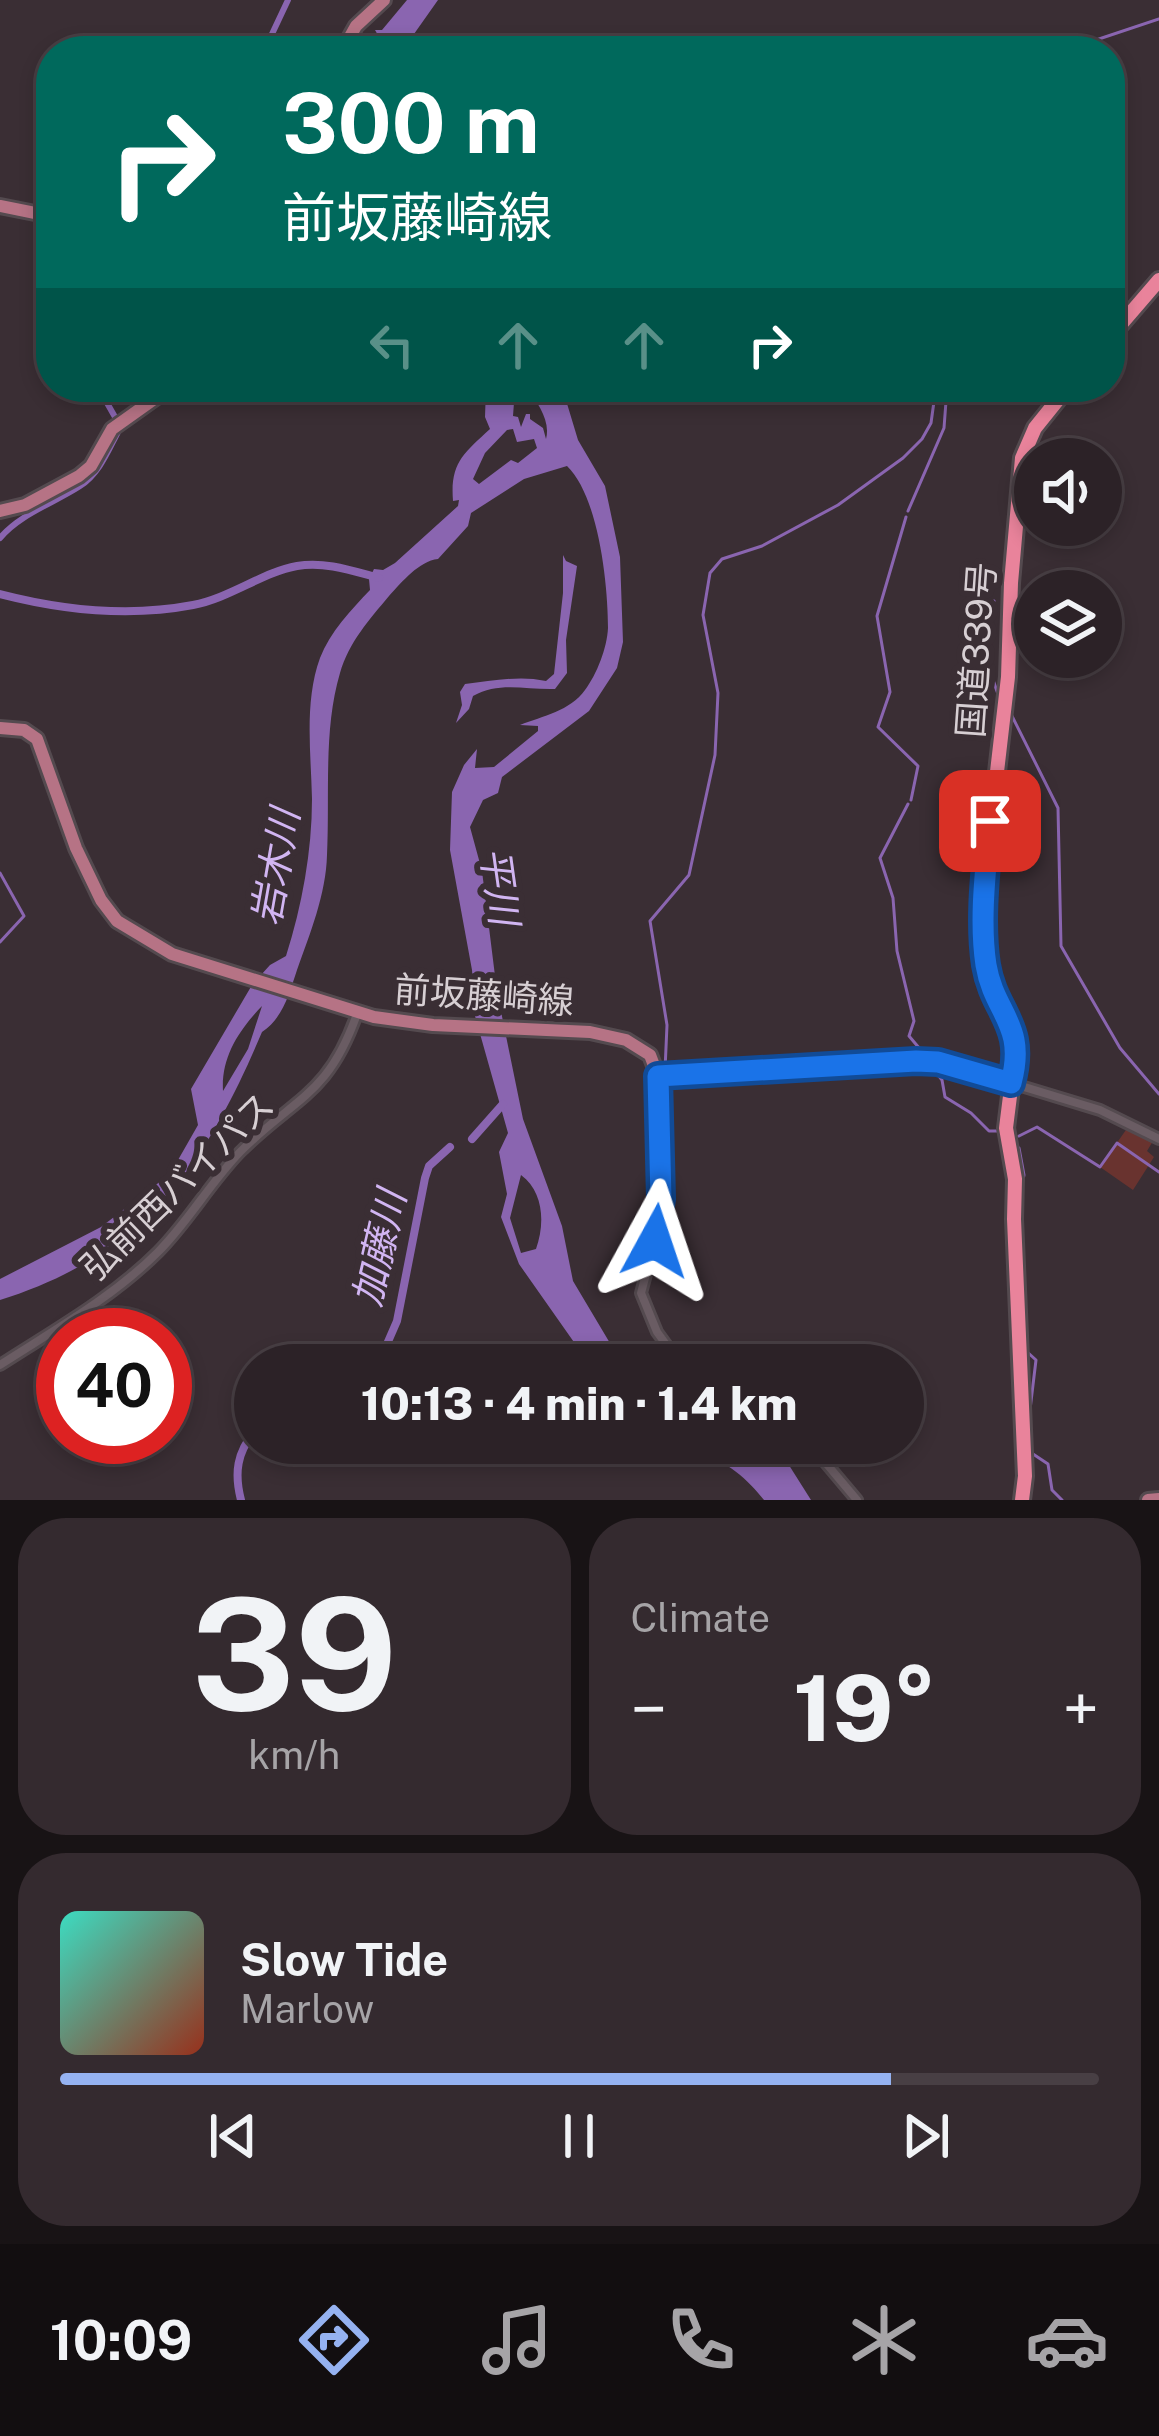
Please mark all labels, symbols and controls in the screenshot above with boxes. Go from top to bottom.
text: 300 m [282,73,540,172]
icon: right [84,84,240,240]
text: 前坂藤崎線 [282,186,552,249]
icon: left [359,312,425,378]
icon: ahead [485,312,551,378]
icon: ahead [611,312,677,378]
icon: right [737,312,803,378]
map controls [1014,438,1122,678]
button: sound [1014,438,1122,546]
street label: 国道339号 [949,561,1003,739]
button: layers [1014,570,1122,678]
pin [939,770,1041,872]
icon: arrive [957,788,1023,854]
water label: 岩木川 [242,801,309,929]
water label: 平川 [472,844,529,932]
street label: 前坂藤崎線 [393,968,575,1022]
street label: 弘前西バイパス [72,1084,282,1288]
position arrow [592,1178,718,1304]
water label: 加藤川 [343,1182,415,1310]
speed limit sign: 40 [36,1308,192,1464]
text: 10:13 · 4 min · 1.4 km [361,1377,797,1430]
text: 39 [191,1562,397,1745]
text: Climate [631,1595,770,1641]
text: 19° [793,1655,936,1761]
text: − [631,1670,667,1748]
text: + [1062,1670,1099,1748]
text: km/h [248,1732,340,1778]
text: Slow Tide [240,1933,448,1986]
text: Marlow [240,1986,374,2032]
icon: previous [200,2103,266,2169]
icon: pause [546,2103,612,2169]
icon: next [893,2103,959,2169]
icon: directions [292,2298,376,2382]
icon: music [475,2298,559,2382]
icon: phone [659,2298,743,2382]
icon: climate [842,2298,926,2382]
icon: car [1025,2298,1109,2382]
text: 10:09 [50,2309,192,2372]

